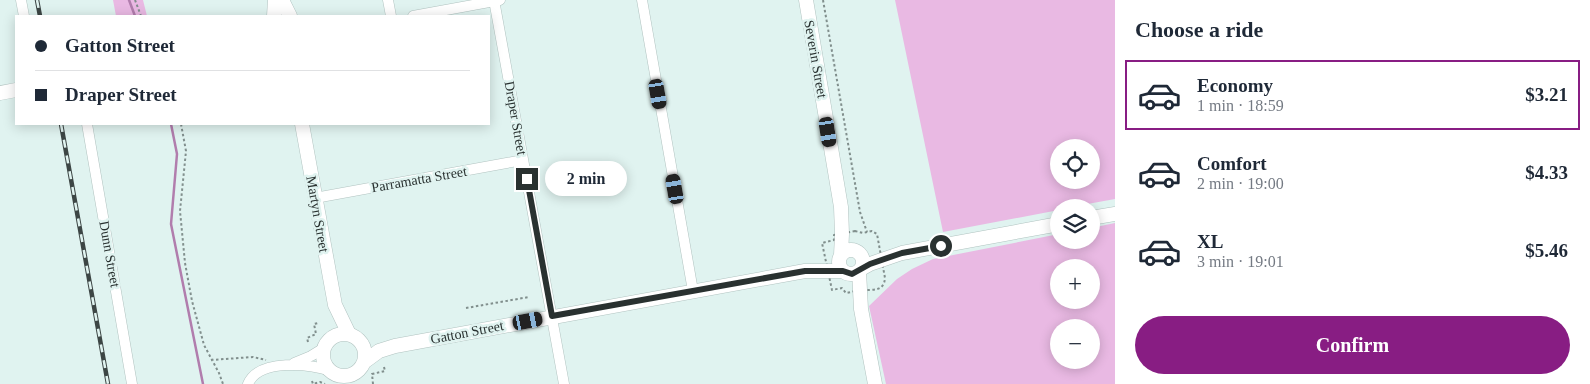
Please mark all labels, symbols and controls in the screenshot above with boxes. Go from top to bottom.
text: Choose a ride [1135,17,1263,42]
street label: Severin Street [801,19,830,99]
text: Gatton Street [65,35,175,56]
icon: car [1137,73,1182,118]
text: Economy [1197,75,1273,96]
car [648,78,667,110]
street label: Draper Street [502,80,529,156]
text: Draper Street [65,84,177,105]
text: $3.21 [1525,84,1568,105]
text: 1 min · 18:59 [1197,97,1284,114]
car [818,116,837,148]
map controls [1050,139,1100,369]
button: locate [1050,139,1100,189]
icon: car [1137,151,1182,196]
text: Comfort [1197,153,1267,174]
callout: 2 min [544,162,627,196]
text: $4.33 [1525,162,1568,183]
street label: Parramatta Street [370,164,468,195]
route end [516,168,538,190]
text: 2 min [567,170,605,187]
car [665,173,684,205]
street label: Martyn Street [303,175,332,254]
text: 2 min · 19:00 [1197,175,1284,192]
button: layers [1050,199,1100,249]
street label: Dunn Street [96,220,123,289]
icon: car [1137,229,1182,274]
text: XL [1197,231,1223,252]
route start [930,235,952,257]
text: $5.46 [1525,240,1568,261]
text: 3 min · 19:01 [1197,253,1284,270]
button: + [1050,259,1100,309]
car [511,311,544,331]
button: Confirm [1135,316,1570,374]
street label: Gatton Street [429,318,505,347]
button: − [1050,319,1100,369]

